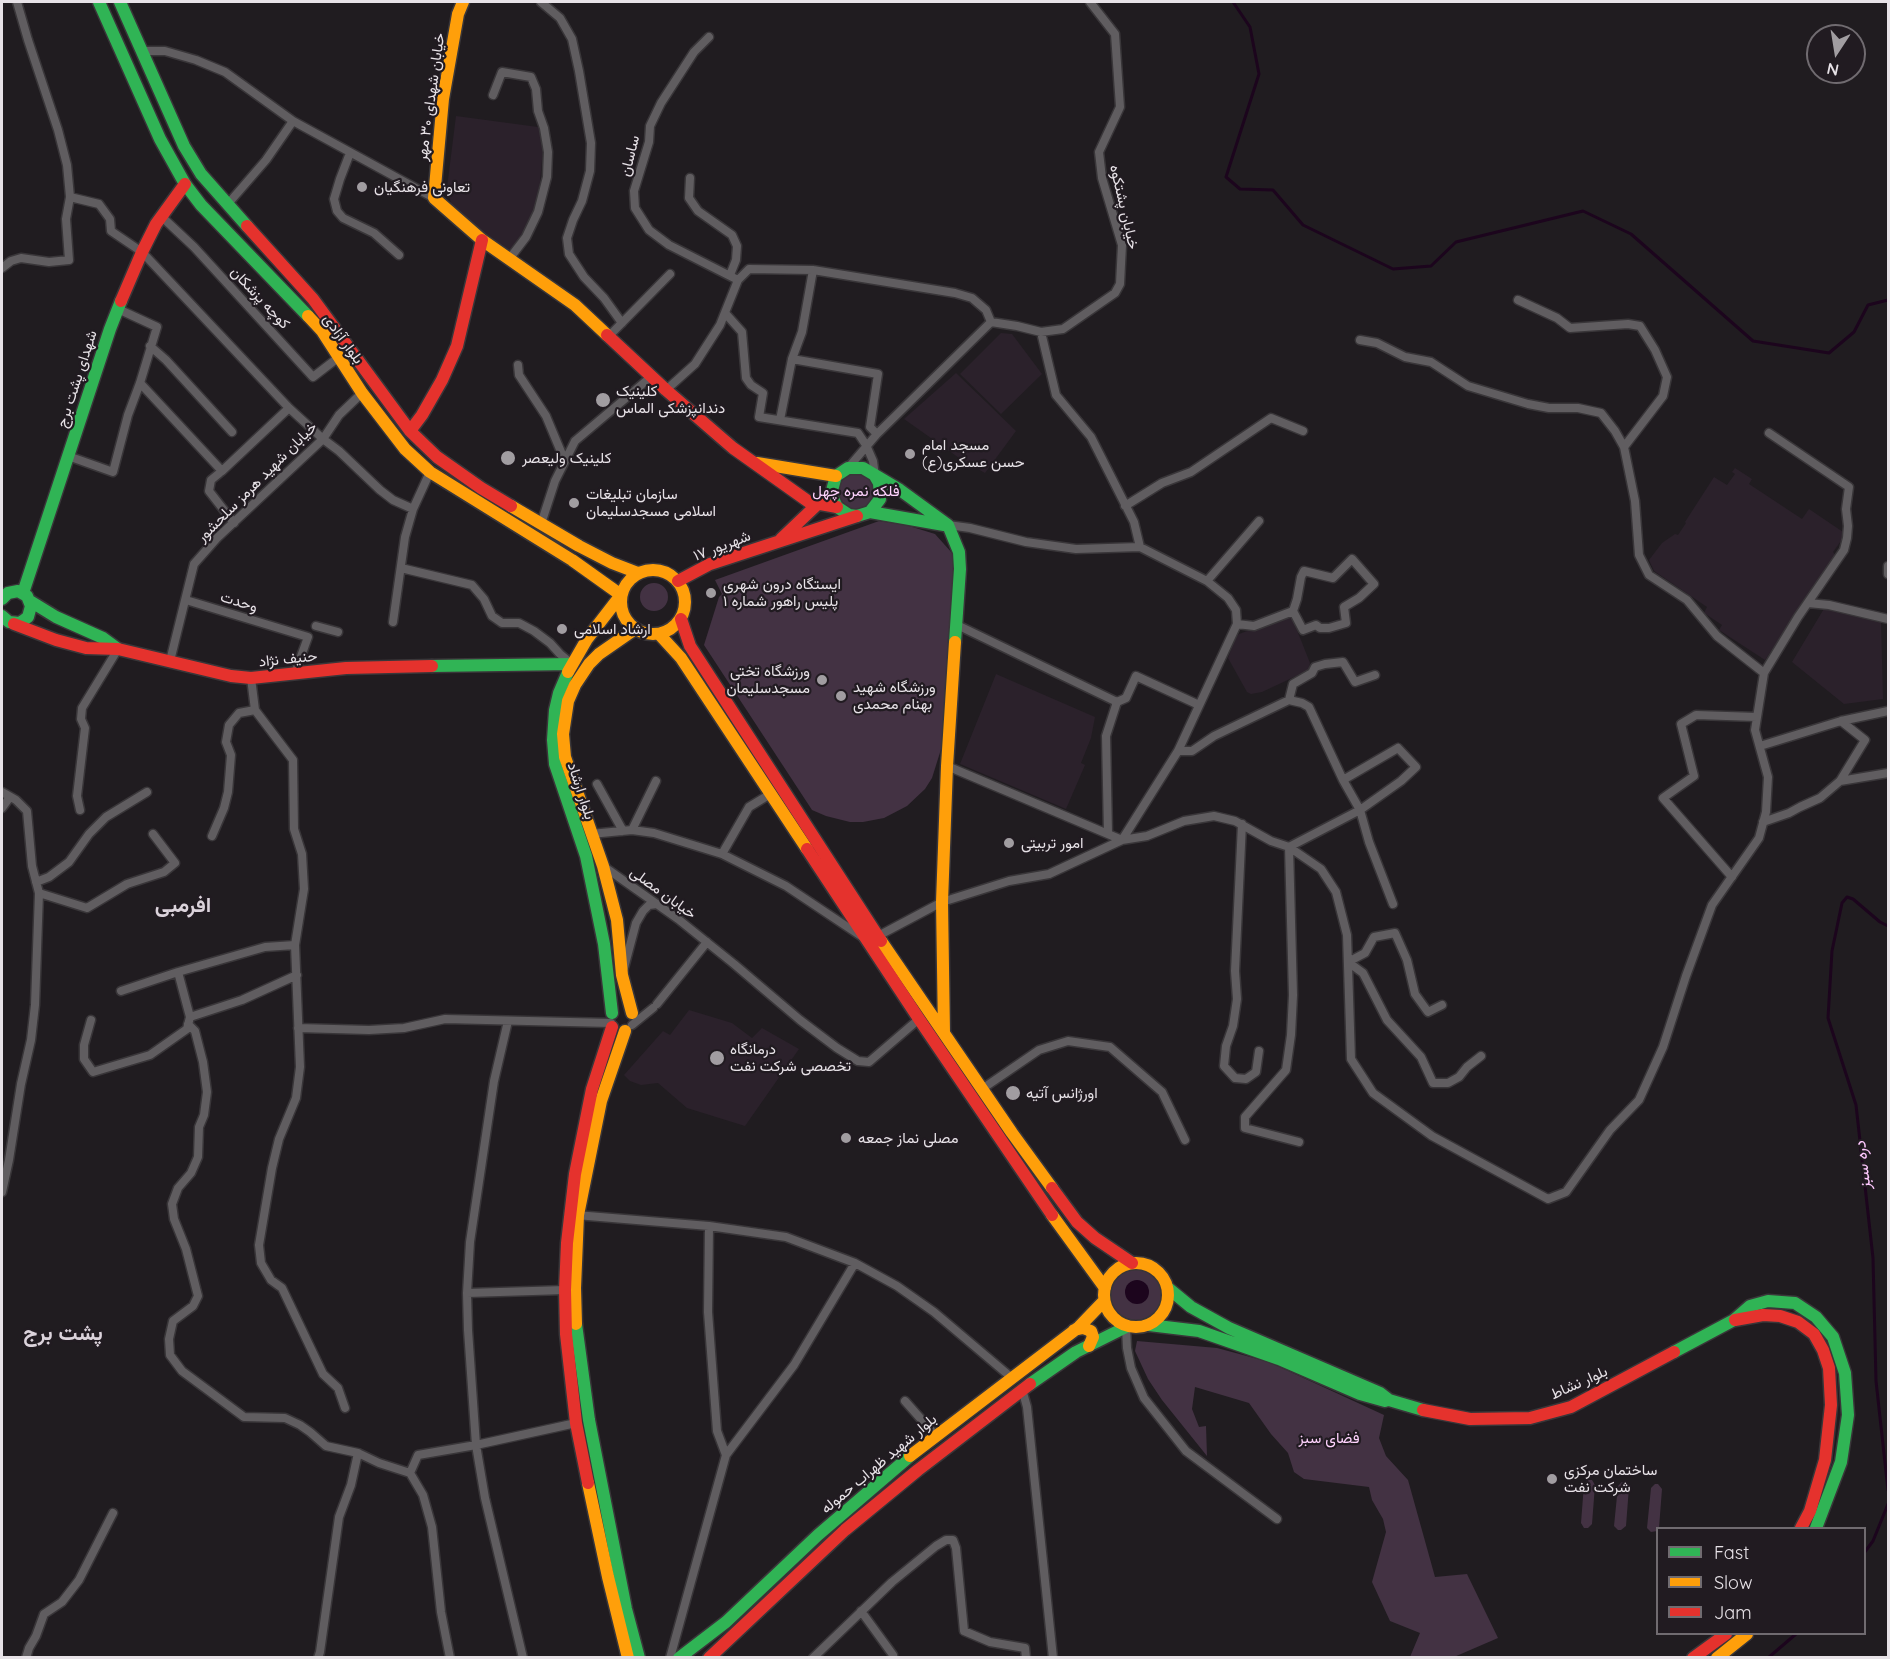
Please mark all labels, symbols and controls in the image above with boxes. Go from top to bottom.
north arrow [1806,24,1866,84]
street label: خیابان شهدای ۳۰ مهر [413,32,449,162]
text: N [1825,59,1841,81]
street label: ساسان [616,134,644,178]
street label: خیابان پشتکوه [1106,163,1142,251]
place label: تعاونی فرهنگیان [374,178,470,196]
marker: تعاونی فرهنگیان [355,180,369,194]
street label: کوچه پزشکان [227,263,293,333]
street label: بلوار آزادی [319,310,367,368]
street label: شهدای پشت برج [53,328,101,430]
place label: کلینیک دندانپزشکی الماس [616,382,725,417]
marker: کلینیک دندانپزشکی الماس [594,391,612,409]
street label: خیابان شهید هرمز سلحشور [193,418,321,546]
place label: مسجد امام حسن عسکری(ع) [922,436,1025,471]
marker: مسجد امام حسن عسکری(ع) [903,447,917,461]
marker: کلینیک ولیعصر [499,449,517,467]
place label: کلینیک ولیعصر [522,449,611,467]
park label: فلکه نمره چهل [812,482,900,500]
place label: سازمان تبلیغات اسلامی مسجدسلیمان [586,485,716,520]
marker: سازمان تبلیغات اسلامی مسجدسلیمان [567,496,581,510]
street label: ۱۷ شهریور [691,527,753,565]
place label: ایستگاه درون شهری پلیس راهور شماره ۱ [723,575,841,610]
marker: ایستگاه درون شهری پلیس راهور شماره ۱ [704,586,718,600]
street label: وحدت [218,588,260,616]
place label: ارشاد اسلامی [574,620,651,638]
marker: ارشاد اسلامی [555,622,569,636]
street label: حنیف نژاد [258,647,318,671]
place label: ورزشگاه تختی مسجدسلیمان [726,662,810,697]
marker: ورزشگاه تختی مسجدسلیمان [815,673,829,687]
place label: ورزشگاه شهید بهنام محمدی [853,678,936,713]
marker: ورزشگاه شهید بهنام محمدی [834,689,848,703]
street label: بلوار ارشاد [563,760,599,822]
place label: امور تربیتی [1021,834,1083,852]
marker: امور تربیتی [1002,836,1016,850]
street label: خیابان مصلی [626,863,700,923]
district label: افرمبی [155,893,211,919]
place label: درمانگاه تخصصی شرکت نفت [730,1040,851,1075]
marker: درمانگاه تخصصی شرکت نفت [708,1049,726,1067]
marker: اورژانس آتیه [1004,1084,1022,1102]
place label: اورژانس آتیه [1026,1084,1098,1102]
place label: مصلی نماز جمعه [858,1129,959,1147]
marker: مصلی نماز جمعه [839,1131,853,1145]
water label: دره سبز [1851,1140,1875,1190]
district label: پشت برج [23,1321,103,1347]
street label: بلوار نشاط [1548,1362,1610,1404]
street label: بلوار شهید ظهراب حموله [817,1410,941,1518]
park label: فضای سبز [1298,1429,1360,1447]
place label: ساختمان مرکزی شرکت نفت [1564,1461,1657,1496]
marker: ساختمان مرکزی شرکت نفت [1545,1472,1559,1486]
legend [1656,1527,1866,1635]
text: Fast [1714,1541,1749,1564]
text: Slow [1714,1571,1752,1594]
text: Jam [1714,1601,1752,1624]

